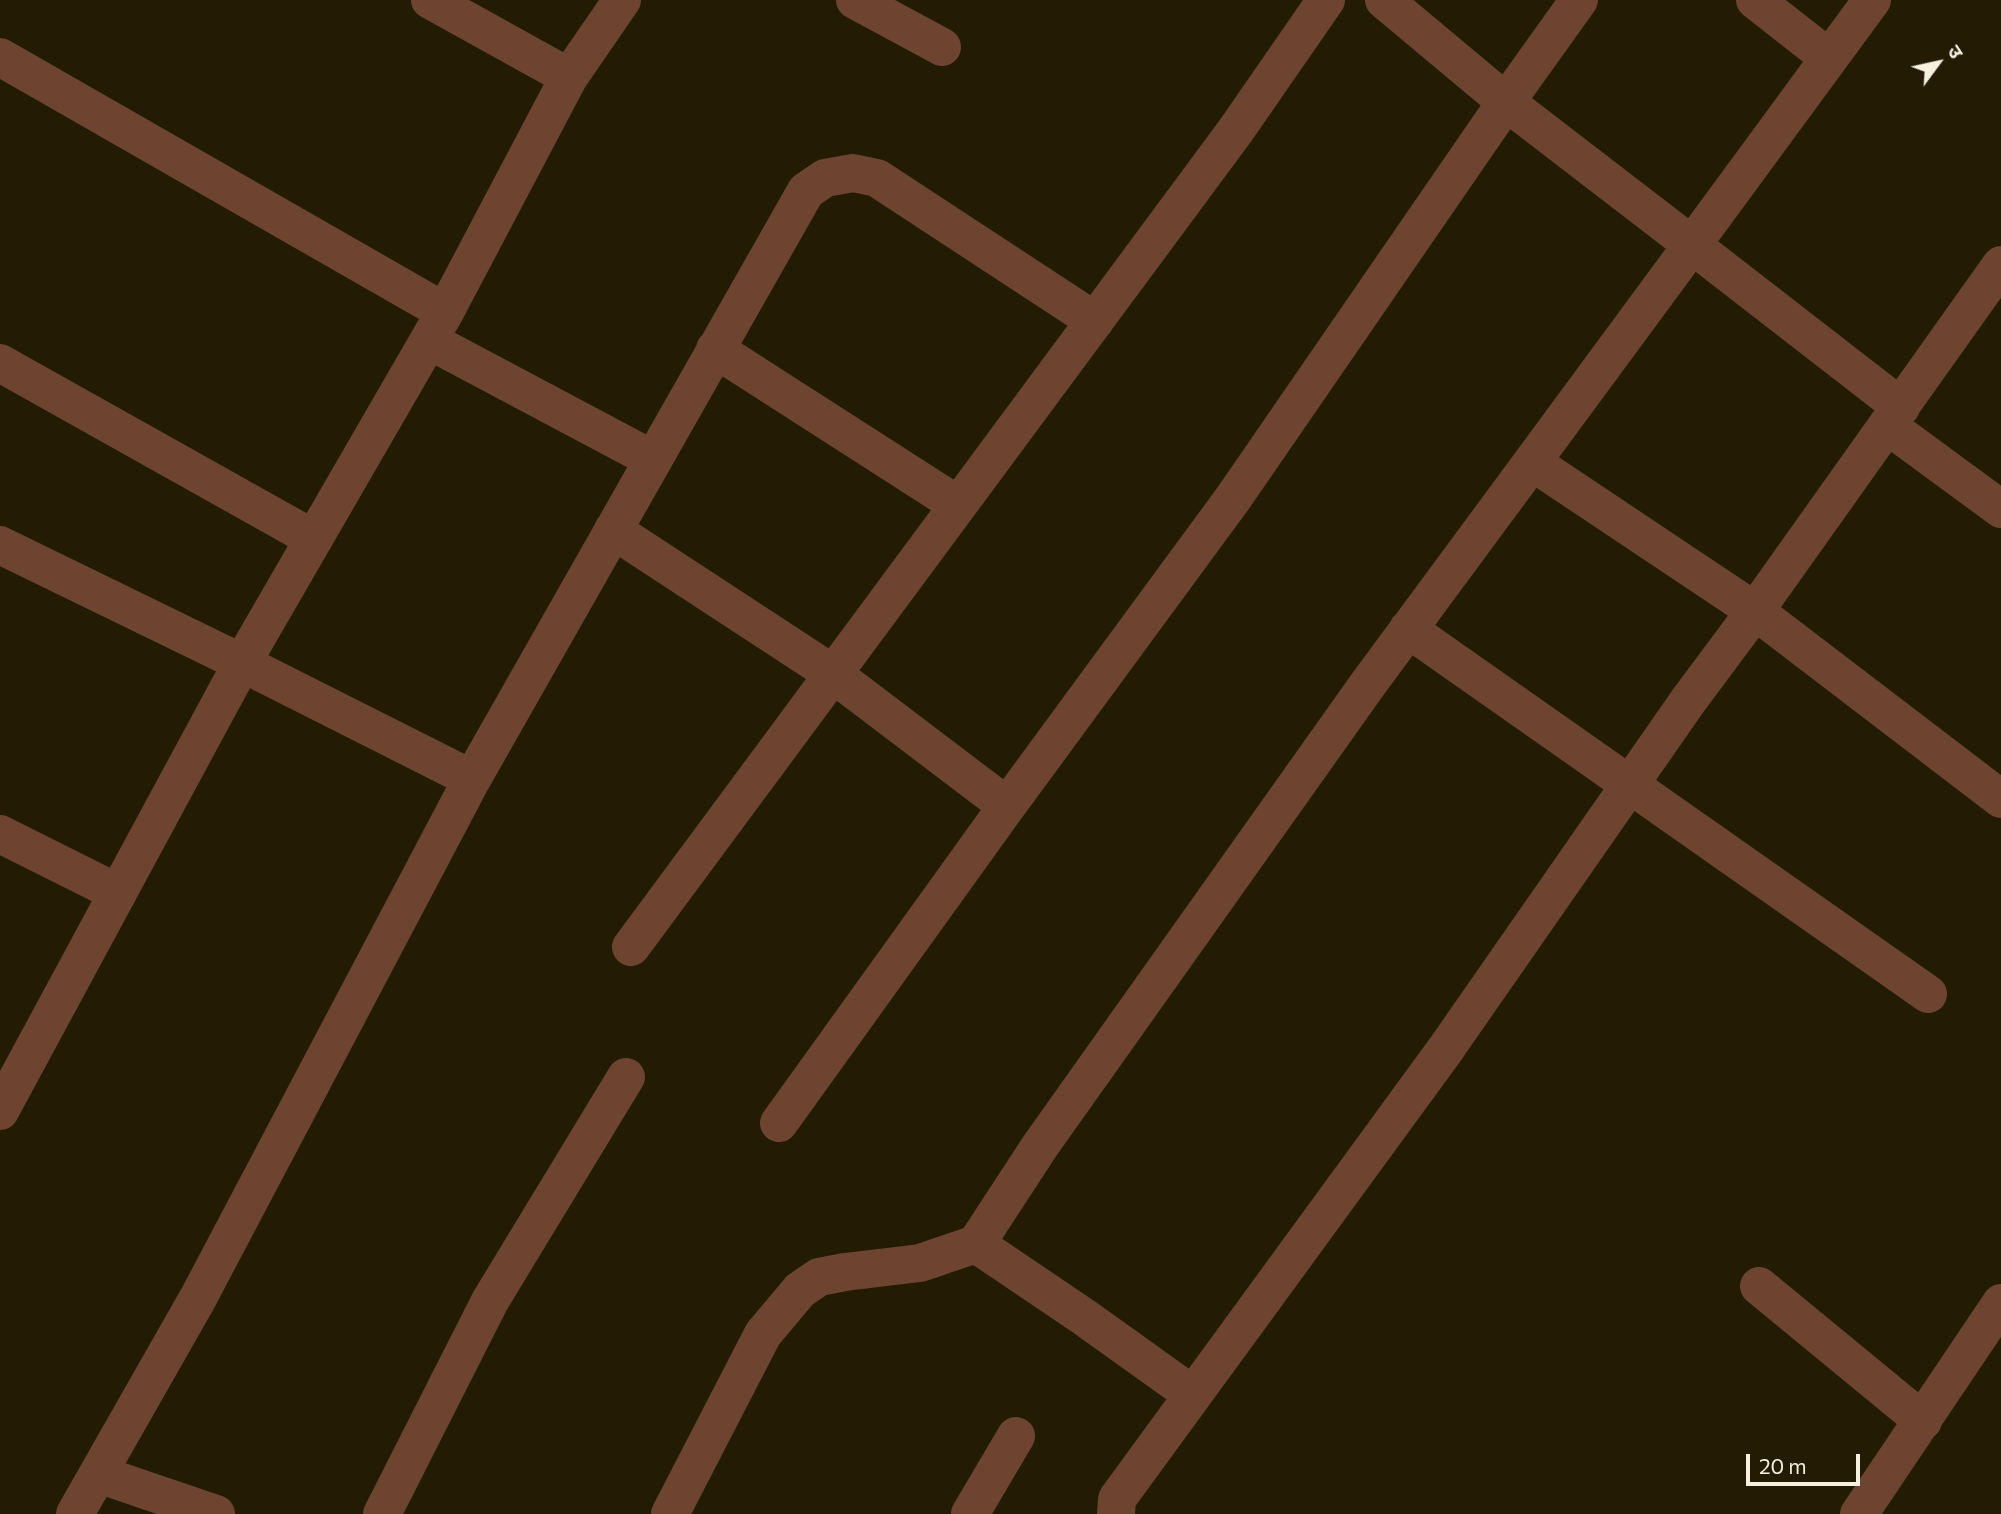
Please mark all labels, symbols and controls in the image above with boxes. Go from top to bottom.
north arrow [1903,28,1973,98]
text: उ [1943,40,1969,62]
scale bar [1749,1440,1863,1484]
text: 20 m [1759,1453,1807,1478]

